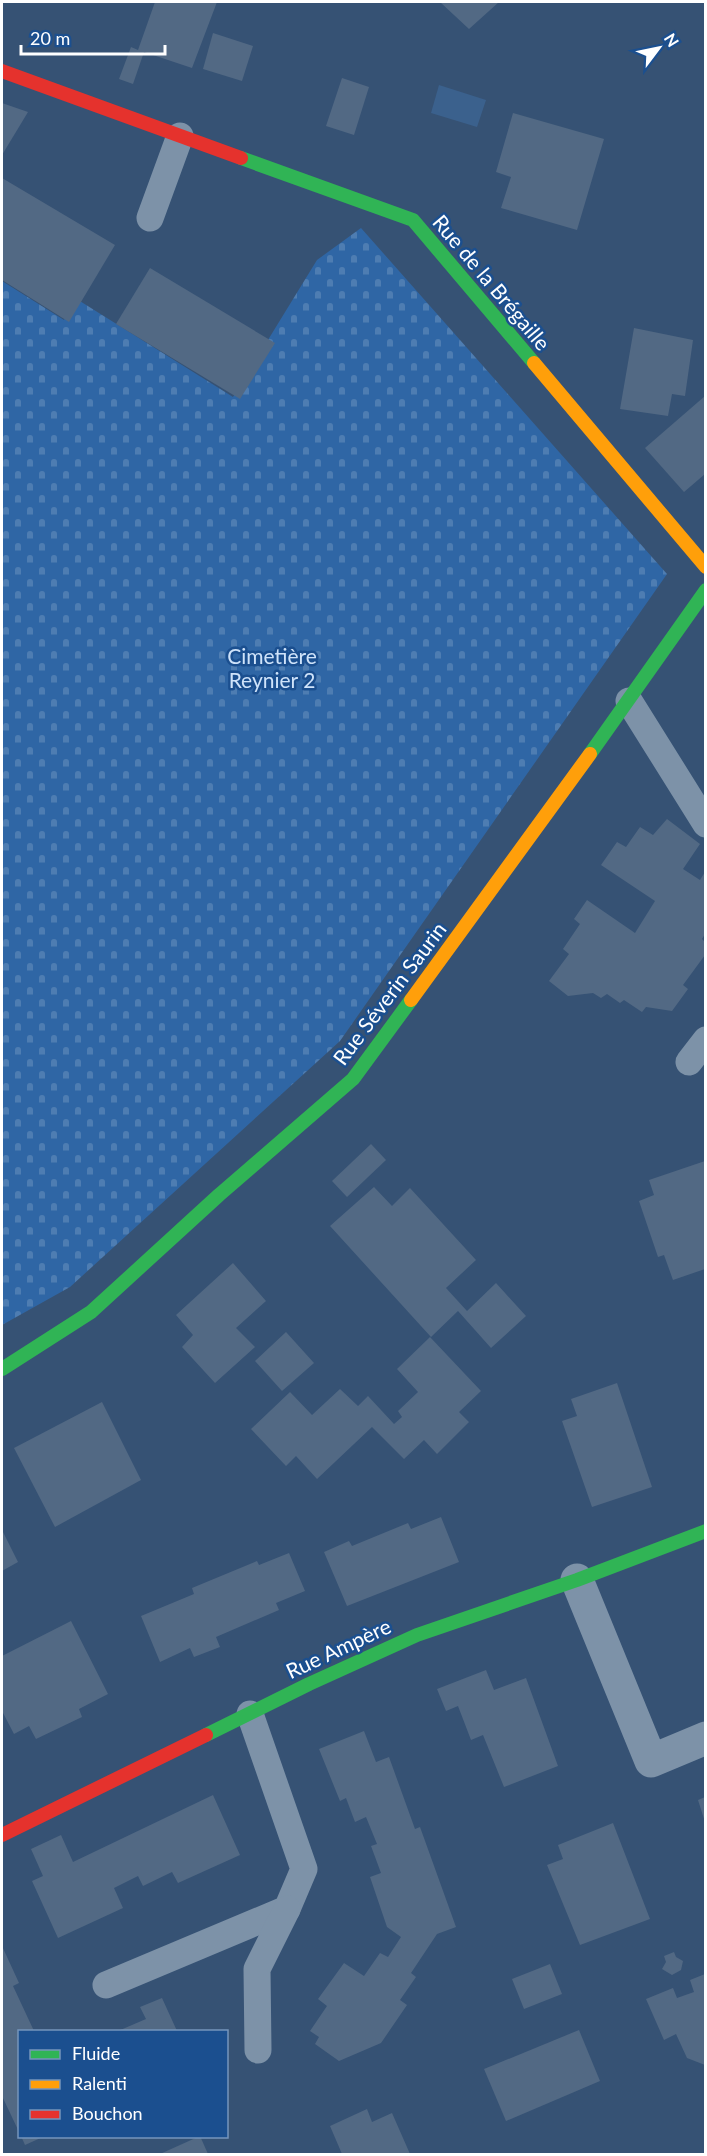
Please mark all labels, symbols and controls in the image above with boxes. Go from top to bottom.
scale bar [21,18,165,56]
north arrow [629,18,689,78]
text: 20 m [30,27,70,49]
text: N [661,30,683,50]
street label: Rue de la Brégaille [428,209,556,355]
park label: Cimetière Reynier 2 [227,643,317,692]
street label: Rue Séverin Saurin [327,917,451,1069]
street label: Rue Ampère [282,1613,394,1683]
legend [18,2030,228,2138]
text: Fluide [72,2042,120,2064]
text: Ralenti [72,2072,127,2094]
text: Bouchon [72,2102,143,2124]

